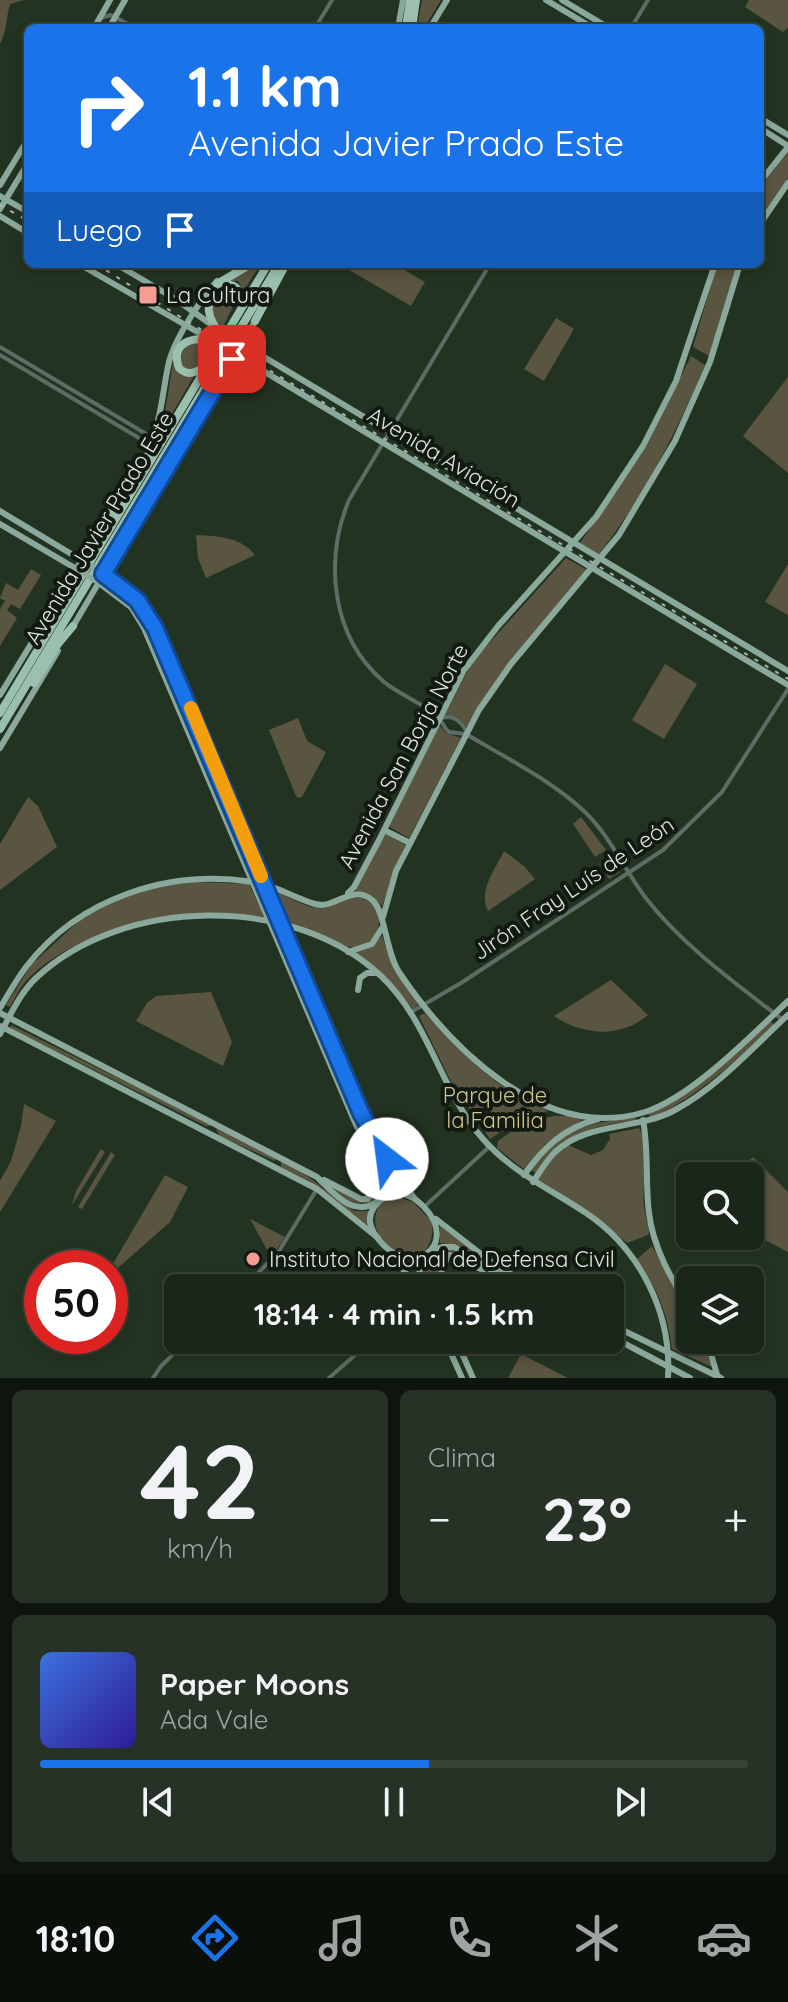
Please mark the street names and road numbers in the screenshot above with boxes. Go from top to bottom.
street label: Avenida Aviación [363,400,525,514]
street label: Avenida Javier Prado Este [18,407,180,649]
street label: Avenida San Borja Norte [332,639,474,873]
street label: Jirón Fray Luís de León [467,810,679,966]

